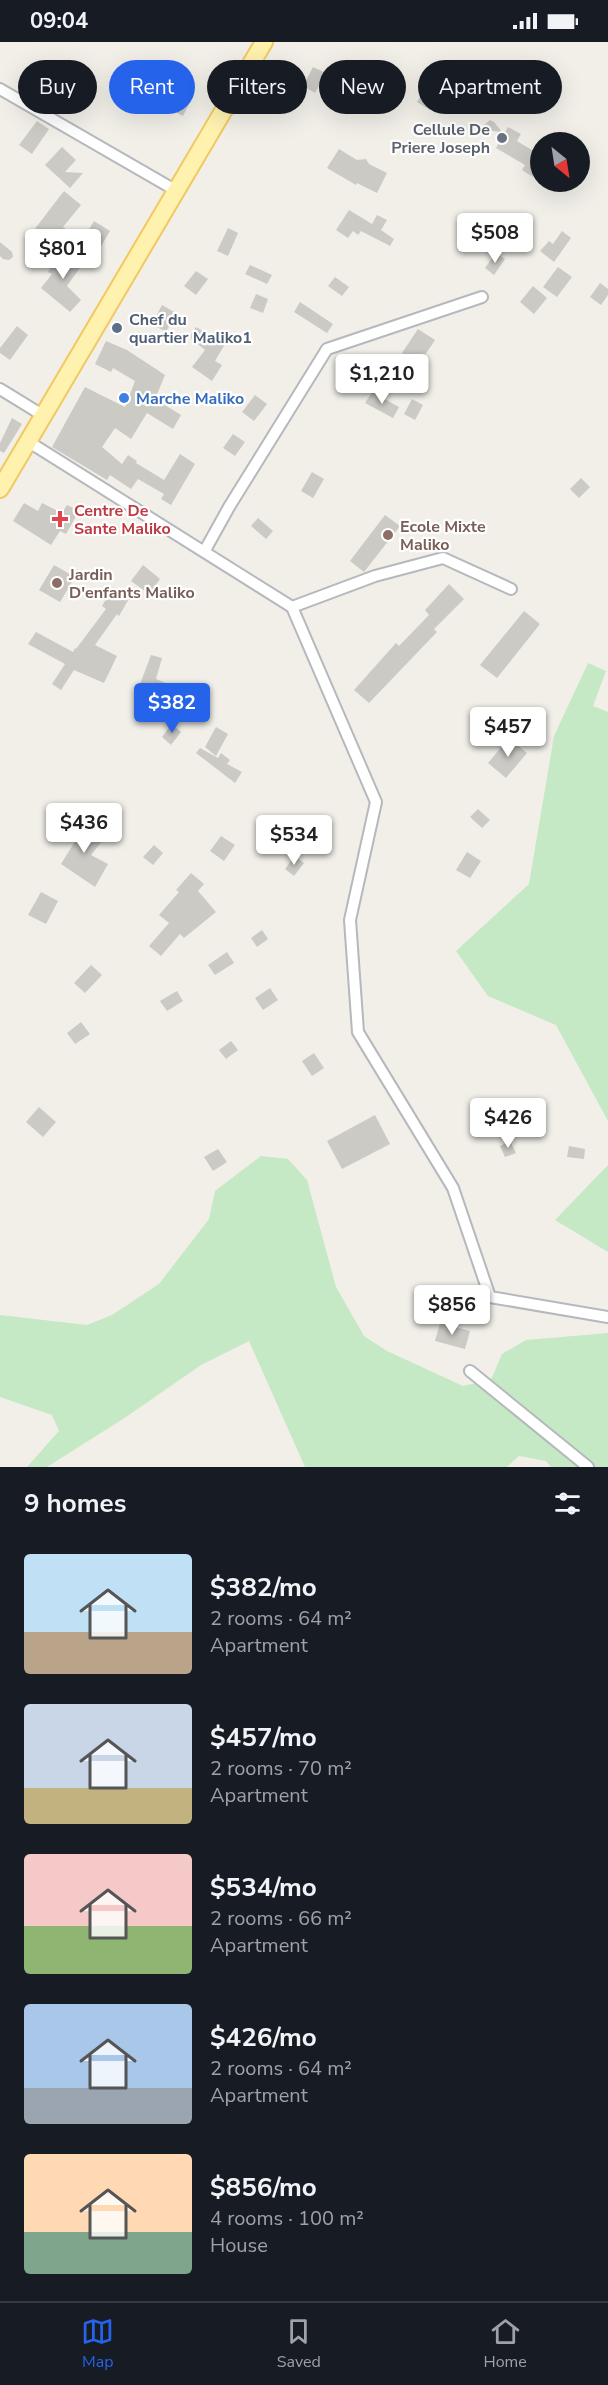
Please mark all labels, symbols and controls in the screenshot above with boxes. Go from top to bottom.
text: 09:04 [30,6,88,36]
chip: Buy [18,60,97,114]
chip: Rent [109,60,195,114]
chip: Filters [207,60,307,114]
chip: New [319,60,406,114]
chip: Apartment [418,60,562,114]
place label: Cellule De Priere Joseph [391,119,490,159]
marker: Cellule De Priere Joseph [495,131,509,145]
north arrow [530,132,590,192]
map controls [530,132,590,192]
pin: $508 [459,213,531,264]
text: $508 [471,219,519,246]
pin: $801 [27,229,99,280]
text: $801 [39,235,87,262]
place label: Chef du quartier Maliko1 [129,309,252,349]
marker: Chef du quartier Maliko1 [110,321,124,335]
pin: $1,210 [333,354,431,405]
text: $1,210 [350,360,414,387]
place label: Marche Maliko [136,388,244,410]
marker: Marche Maliko [117,391,131,405]
place label: Centre De Sante Maliko [74,500,171,540]
marker: Centre De Sante Maliko [51,510,69,528]
place label: Ecole Mixte Maliko [400,516,486,556]
marker: Ecole Mixte Maliko [381,528,395,542]
place label: Jardin D'enfants Maliko [68,564,195,604]
marker: Jardin D'enfants Maliko [50,576,64,590]
pin: $382 [136,683,208,734]
text: $382 [148,689,196,716]
pin: $457 [472,707,544,758]
text: $457 [484,713,532,740]
pin: $436 [48,803,120,854]
text: $436 [60,809,108,836]
pin: $534 [258,815,330,866]
text: $534 [270,821,318,848]
pin: $426 [472,1098,544,1149]
text: $426 [484,1104,532,1131]
pin: $856 [416,1285,488,1336]
text: $856 [428,1291,476,1318]
text: 9 homes [24,1486,126,1521]
icon: filters [551,1487,584,1520]
text: $382/mo [210,1570,317,1605]
icon: home [72,1578,144,1650]
text: 2 rooms · 64 m² [210,1605,352,1632]
text: Apartment [210,1632,308,1659]
text: $457/mo [210,1720,317,1755]
icon: home [72,1728,144,1800]
text: 2 rooms · 70 m² [210,1755,352,1782]
text: Apartment [210,1782,308,1809]
text: $534/mo [210,1870,317,1905]
icon: home [72,1878,144,1950]
text: 2 rooms · 66 m² [210,1905,352,1932]
text: Apartment [210,1932,308,1959]
text: $426/mo [210,2020,317,2055]
icon: home [72,2028,144,2100]
text: 2 rooms · 64 m² [210,2055,352,2082]
text: Apartment [210,2082,308,2109]
text: $856/mo [210,2170,317,2205]
icon: home [72,2178,144,2250]
text: 4 rooms · 100 m² [210,2205,364,2232]
text: House [210,2232,268,2259]
tab: Map [81,2315,114,2373]
tab: Saved [277,2315,321,2373]
tab: Home [483,2315,527,2373]

